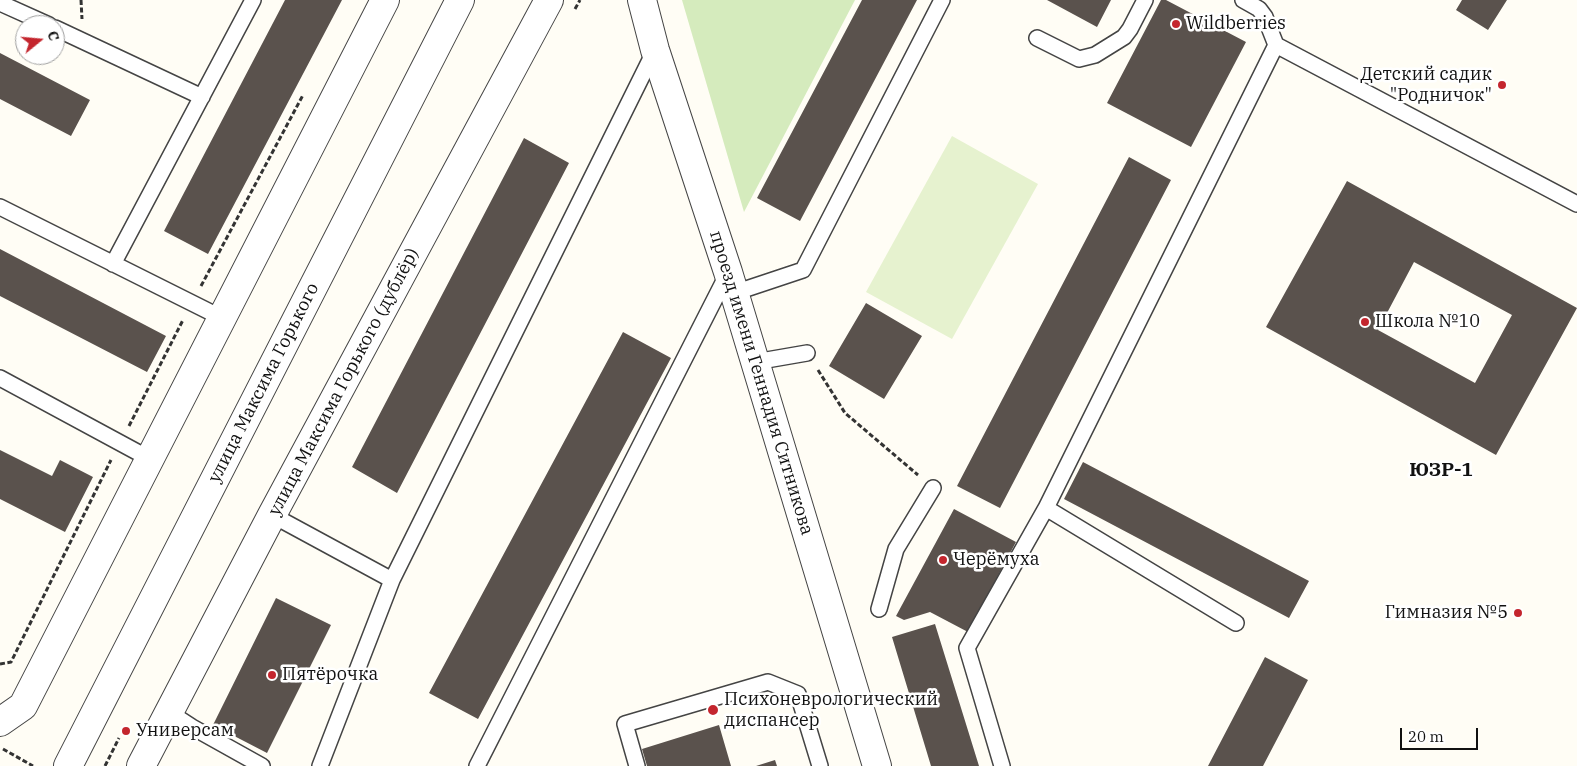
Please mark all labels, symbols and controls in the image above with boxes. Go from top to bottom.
place label: Wildberries [1186,13,1286,35]
north arrow [15,15,65,65]
marker: Wildberries [1170,18,1182,30]
text: С [43,29,63,43]
place label: Детский садик "Родничок" [1361,64,1492,106]
marker: Детский садик "Родничок" [1496,79,1508,91]
street label: проезд имени Геннадия Ситникова [704,228,818,538]
street label: улица Максима Горького (дублёр) [264,244,424,520]
street label: улица Максима Горького [204,279,324,487]
place label: Школа №10 [1375,311,1480,333]
marker: Школа №10 [1359,316,1371,328]
district label: ЮЗР-1 [1409,460,1473,482]
place label: Черёмуха [953,549,1040,571]
marker: Черёмуха [937,554,949,566]
place label: Гимназия №5 [1385,602,1508,624]
marker: Гимназия №5 [1512,607,1524,619]
place label: Пятёрочка [282,664,378,686]
marker: Пятёрочка [266,669,278,681]
place label: Психоневрологический диспансер [724,689,938,732]
marker: Психоневрологический диспансер [706,703,720,717]
scale bar [1402,718,1480,750]
place label: Универсам [136,720,234,742]
marker: Универсам [120,725,132,737]
text: 20 m [1408,727,1444,746]

